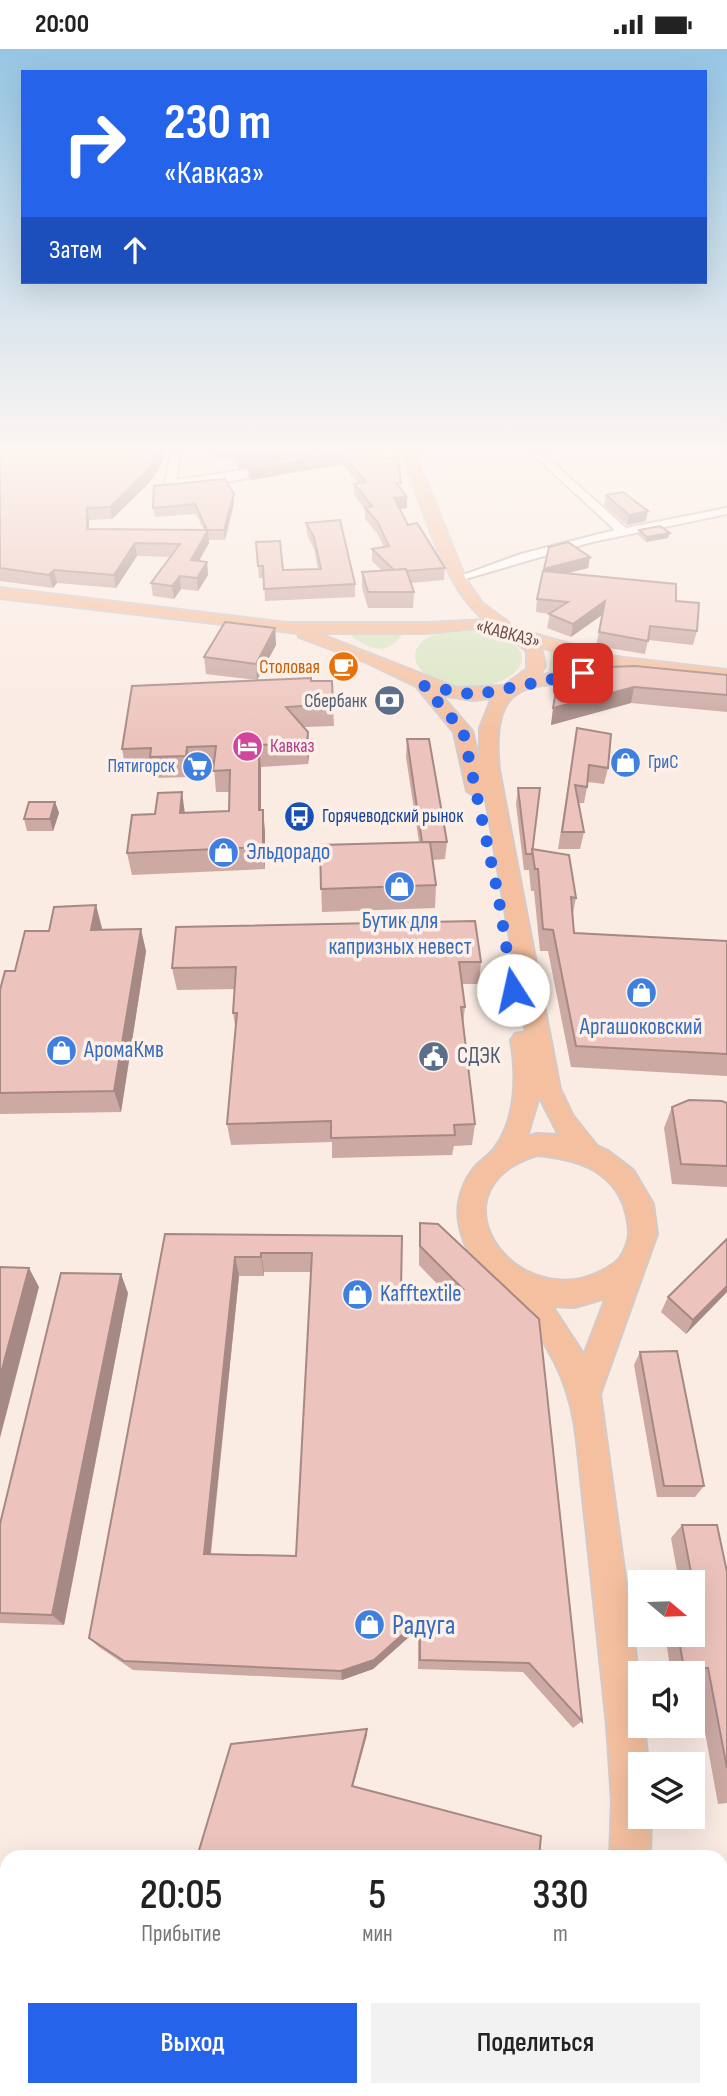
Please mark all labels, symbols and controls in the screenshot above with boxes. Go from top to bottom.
text: 20:00 [35,9,89,40]
text: 230 m [164,94,271,153]
icon: right [49,98,140,189]
text: «Кавказ» [164,154,264,193]
icon: ahead [116,231,154,269]
text: Затем [49,235,102,266]
street label: «КАВКАЗ» [473,614,543,654]
pin [553,643,613,703]
cafe icon: Столовая [326,650,360,684]
icon: arrive [564,654,602,692]
place label: Столовая [259,656,320,679]
bank icon: Сбербанк [373,684,407,718]
place label: Сбербанк [304,690,368,713]
hotel icon: Кавказ [230,729,264,763]
place label: Кавказ [270,735,315,758]
shop icon: ГриС [608,745,642,779]
supermarket icon: Пятигорск [181,749,215,783]
place label: ГриС [648,751,679,774]
place label: Пятигорск [107,755,176,778]
bus stop icon: Горячеводский рынок [282,799,316,833]
place label: Горячеводский рынок [322,805,464,828]
shop icon: Эльдорадо [206,835,240,869]
place label: Эльдорадо [246,838,330,866]
shop icon: Бутик для капризных невест [383,870,417,904]
place label: Бутик для капризных невест [328,907,472,961]
position arrow [476,953,550,1027]
shop icon: Аргашоковский [624,976,658,1010]
place label: Аргашоковский [579,1013,702,1041]
shop icon: АромаКмв [44,1033,78,1067]
place label: АромаКмв [83,1036,164,1064]
public building icon: СДЭК [417,1039,451,1073]
place label: СДЭК [457,1042,501,1070]
shop icon: Kafftextile [340,1277,374,1311]
place label: Kafftextile [380,1280,462,1308]
north arrow [628,1570,705,1647]
map controls [628,1570,705,1829]
shop icon: Радуга [352,1608,386,1642]
place label: Радуга [392,1609,456,1642]
button: sound [628,1661,705,1738]
button: layers [628,1752,705,1829]
text: 20:05 [140,1870,223,1921]
text: 5 [368,1870,386,1921]
text: 330 [532,1870,588,1921]
text: Прибытие [141,1920,221,1948]
text: мин [362,1920,393,1948]
text: m [553,1920,568,1948]
button: Выход [28,2003,357,2083]
button: Поделиться [371,2003,700,2083]

